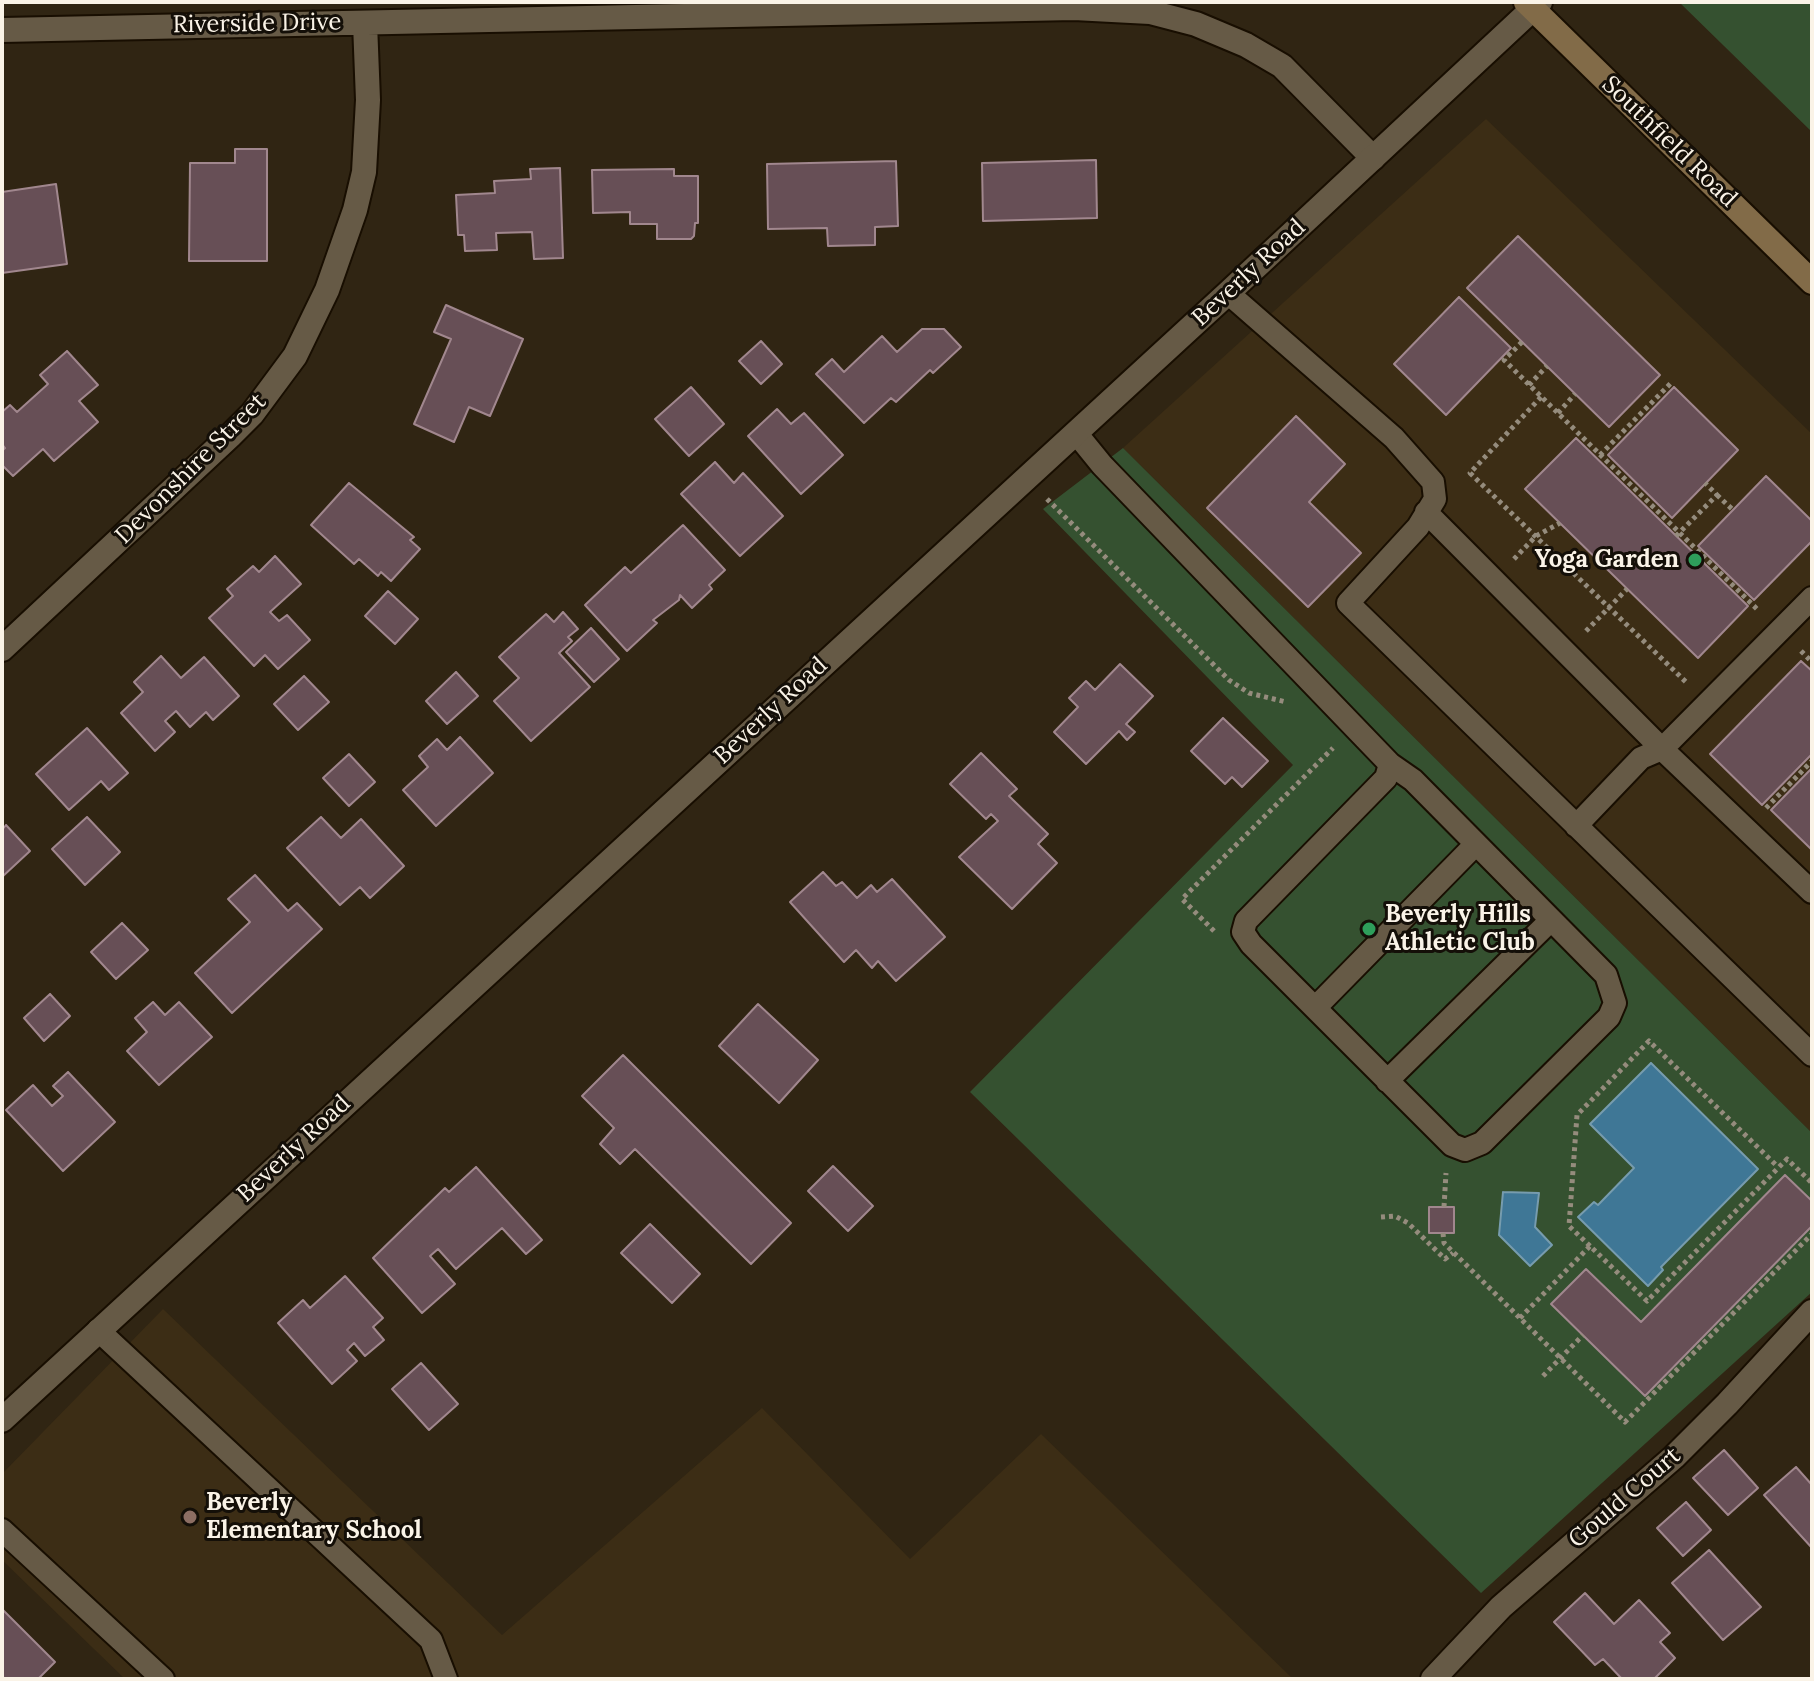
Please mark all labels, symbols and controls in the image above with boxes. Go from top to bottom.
street label: Riverside Drive [172,8,342,40]
street label: Southfield Road [1596,70,1742,214]
street label: Beverly Road [1186,213,1312,333]
street label: Devonshire Street [110,388,272,550]
place label: Yoga Garden [1535,546,1679,574]
marker: Yoga Garden [1686,551,1704,569]
street label: Beverly Road [708,651,834,771]
place label: Beverly Hills Athletic Club [1385,901,1535,957]
marker: Beverly Hills Athletic Club [1360,920,1378,938]
street label: Beverly Road [231,1089,357,1209]
street label: Gould Court [1563,1442,1687,1554]
place label: Beverly Elementary School [206,1489,422,1545]
marker: Beverly Elementary School [181,1508,199,1526]

